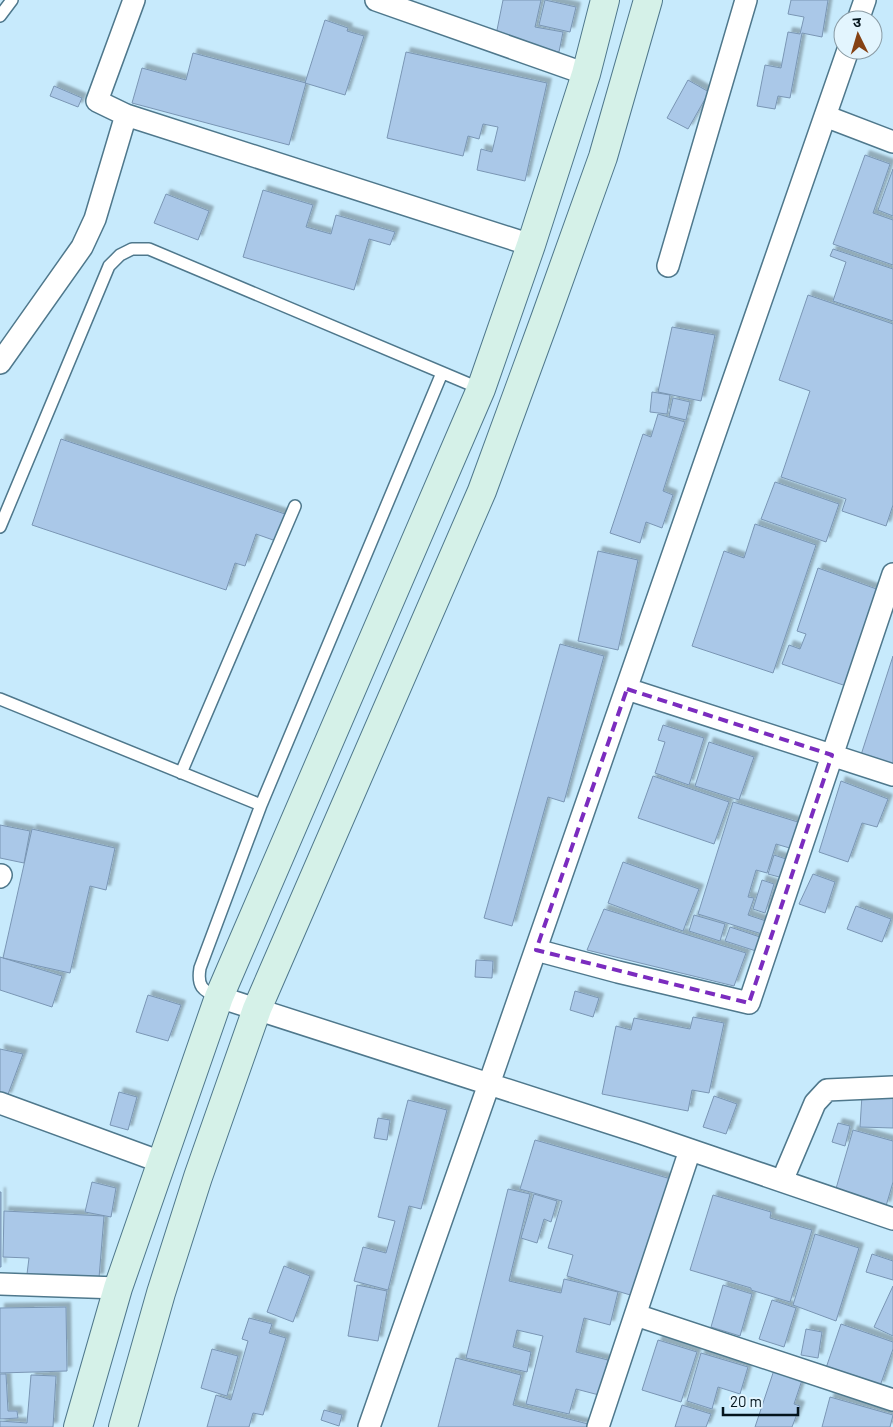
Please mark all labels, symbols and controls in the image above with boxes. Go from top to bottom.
north arrow [833,10,883,60]
text: उ [852,13,862,30]
scale bar [723,1384,798,1416]
text: 20 m [730,1392,762,1410]

